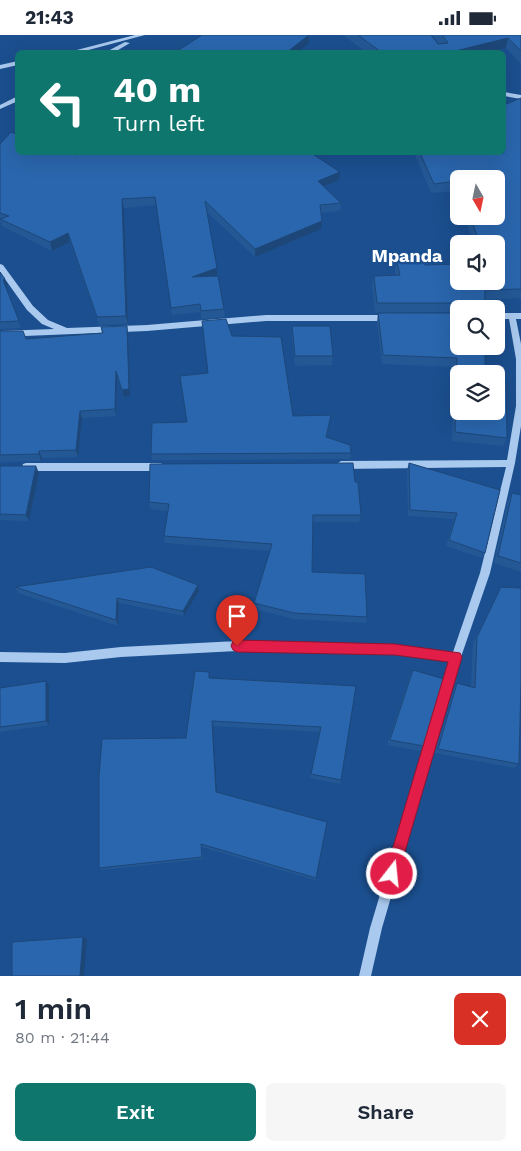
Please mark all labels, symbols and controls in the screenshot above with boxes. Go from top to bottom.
text: 21:43 [25,6,74,29]
text: 40 m [113,69,201,111]
icon: left [30,70,95,135]
text: Turn left [113,111,205,136]
north arrow [450,170,505,225]
map controls [450,170,505,420]
button: sound [450,235,505,290]
district label: Mpanda [372,245,443,266]
button: search [450,300,505,355]
button: layers [450,365,505,420]
pin [216,595,258,646]
icon: arrive [223,602,251,630]
position arrow [365,847,417,899]
text: 1 min [15,991,92,1026]
button: close [454,993,506,1045]
text: 80 m · 21:44 [15,1028,110,1047]
button: Exit [15,1083,256,1141]
button: Share [266,1083,506,1141]

